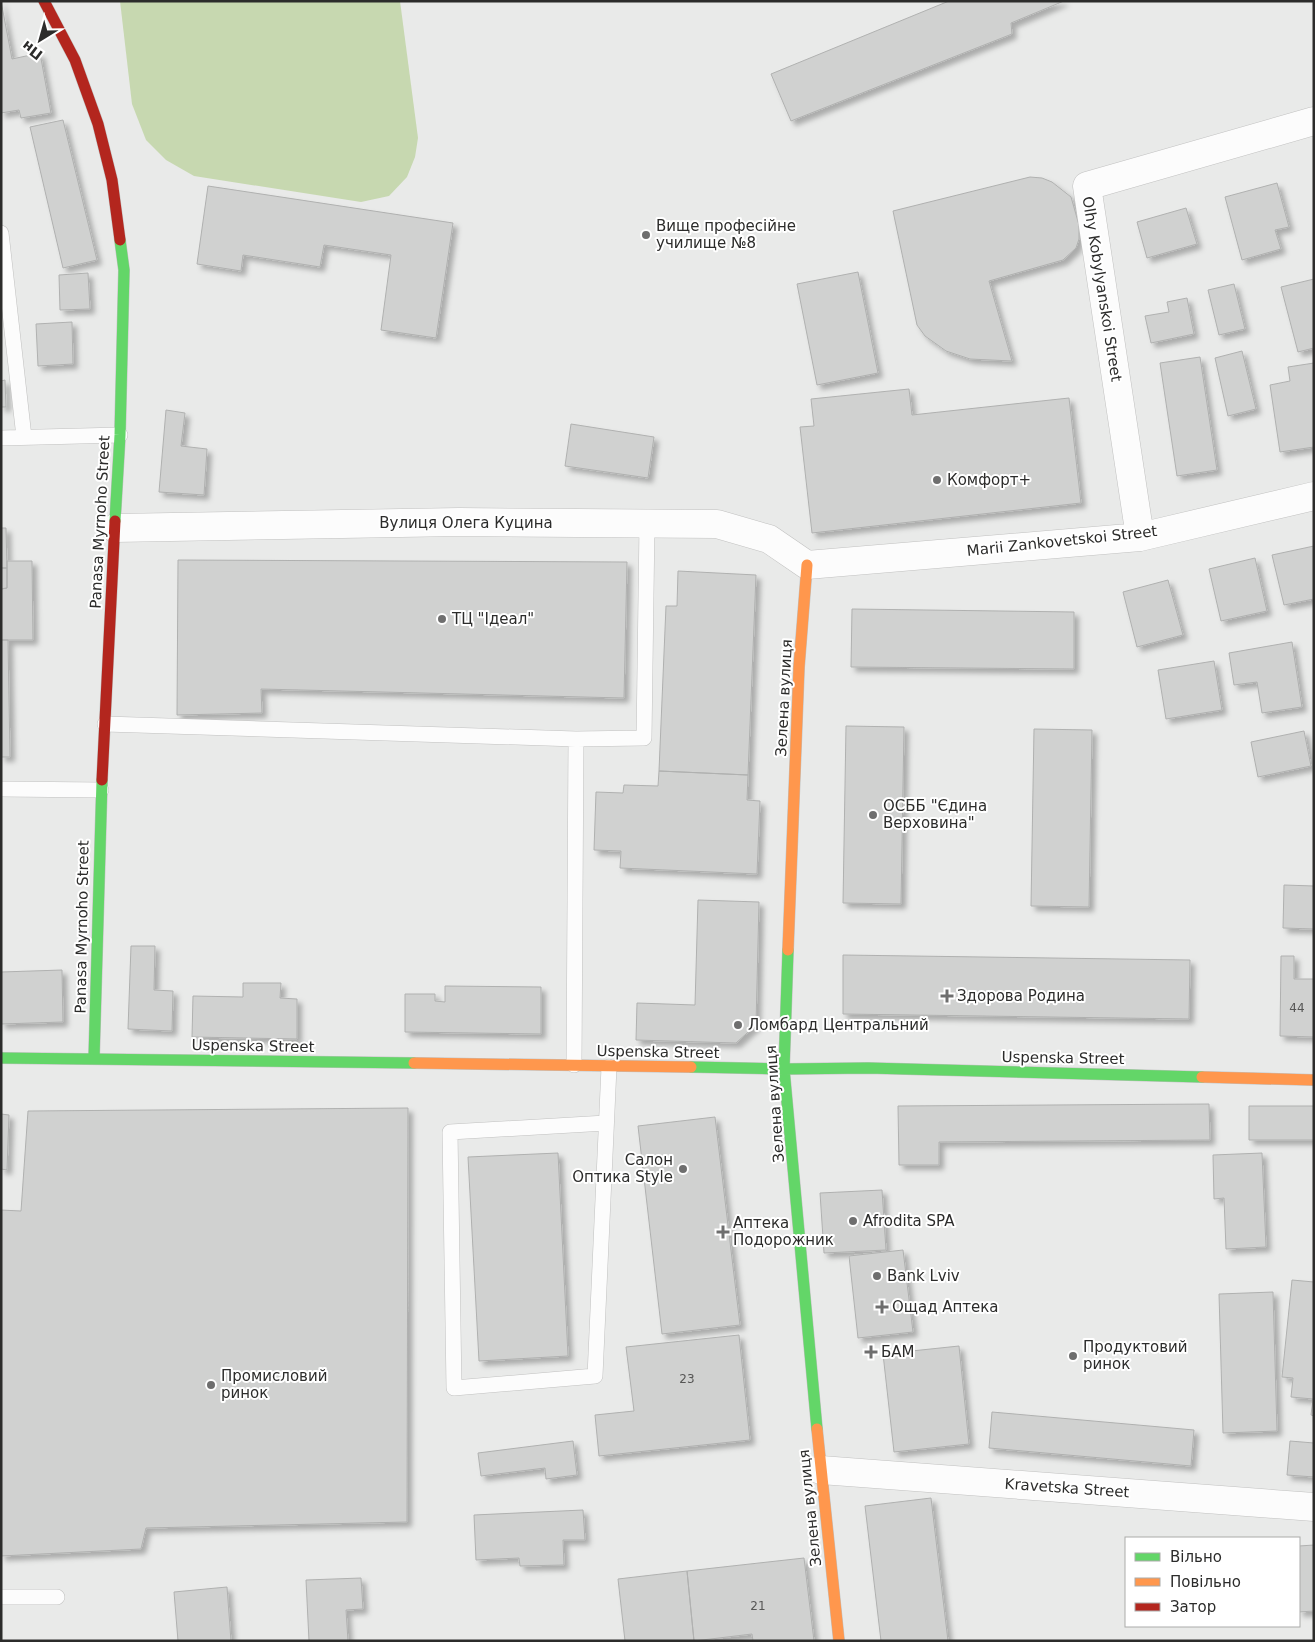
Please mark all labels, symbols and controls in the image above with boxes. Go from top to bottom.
north arrow [15,15,65,65]
text: Пн [19,38,46,63]
street label: Olhy Kobylyanskoi Street [1078,195,1126,383]
place label: Вище професійне училище №8 [656,217,796,252]
marker: Вище професійне училище №8 [640,229,652,241]
street label: Panasa Myrnoho Street [86,435,114,609]
place label: Комфорт+ [947,471,1031,489]
marker: Комфорт+ [931,474,943,486]
street label: Вулиця Олега Куцина [379,514,553,532]
street label: Marii Zankovetskoi Street [966,522,1158,560]
place label: ТЦ "Ідеал" [451,610,534,628]
marker: ТЦ "Ідеал" [436,613,448,625]
street label: Зелена вулиця [772,639,796,757]
place label: ОСББ "Єдина Верховина" [883,797,987,832]
marker: ОСББ "Єдина Верховина" [867,809,879,821]
street label: Panasa Myrnoho Street [71,840,93,1014]
place label: Здорова Родина [957,987,1085,1005]
marker: Здорова Родина [941,990,953,1002]
house number: 44 [1289,1001,1305,1015]
place label: Ломбард Центральний [748,1016,929,1034]
marker: Ломбард Центральний [732,1019,744,1031]
street label: Uspenska Street [191,1036,315,1056]
street label: Uspenska Street [596,1042,720,1062]
street label: Зелена вулиця [762,1045,788,1163]
street label: Uspenska Street [1001,1048,1125,1068]
place label: Салон Оптика Style [572,1151,673,1186]
marker: Салон Оптика Style [677,1163,689,1175]
place label: Afrodita SPA [863,1212,955,1230]
place label: Аптека Подорожник [733,1214,834,1249]
marker: Afrodita SPA [847,1215,859,1227]
marker: Аптека Подорожник [717,1226,729,1238]
place label: Bank Lviv [887,1267,960,1285]
marker: Bank Lviv [871,1270,883,1282]
place label: Ощад Аптека [892,1298,999,1316]
marker: Ощад Аптека [876,1301,888,1313]
place label: Продуктовий ринок [1083,1338,1188,1373]
place label: БАМ [881,1343,915,1361]
marker: БАМ [865,1346,877,1358]
marker: Продуктовий ринок [1067,1350,1079,1362]
place label: Промисловий ринок [221,1367,327,1402]
house number: 23 [679,1372,695,1386]
marker: Промисловий ринок [205,1379,217,1391]
street label: Зелена вулиця [795,1449,825,1567]
street label: Kravetska Street [1004,1475,1130,1501]
legend [1125,1537,1300,1627]
text: Вільно [1170,1548,1222,1566]
text: Повільно [1170,1573,1241,1591]
text: Затор [1170,1598,1216,1616]
house number: 21 [750,1599,766,1613]

